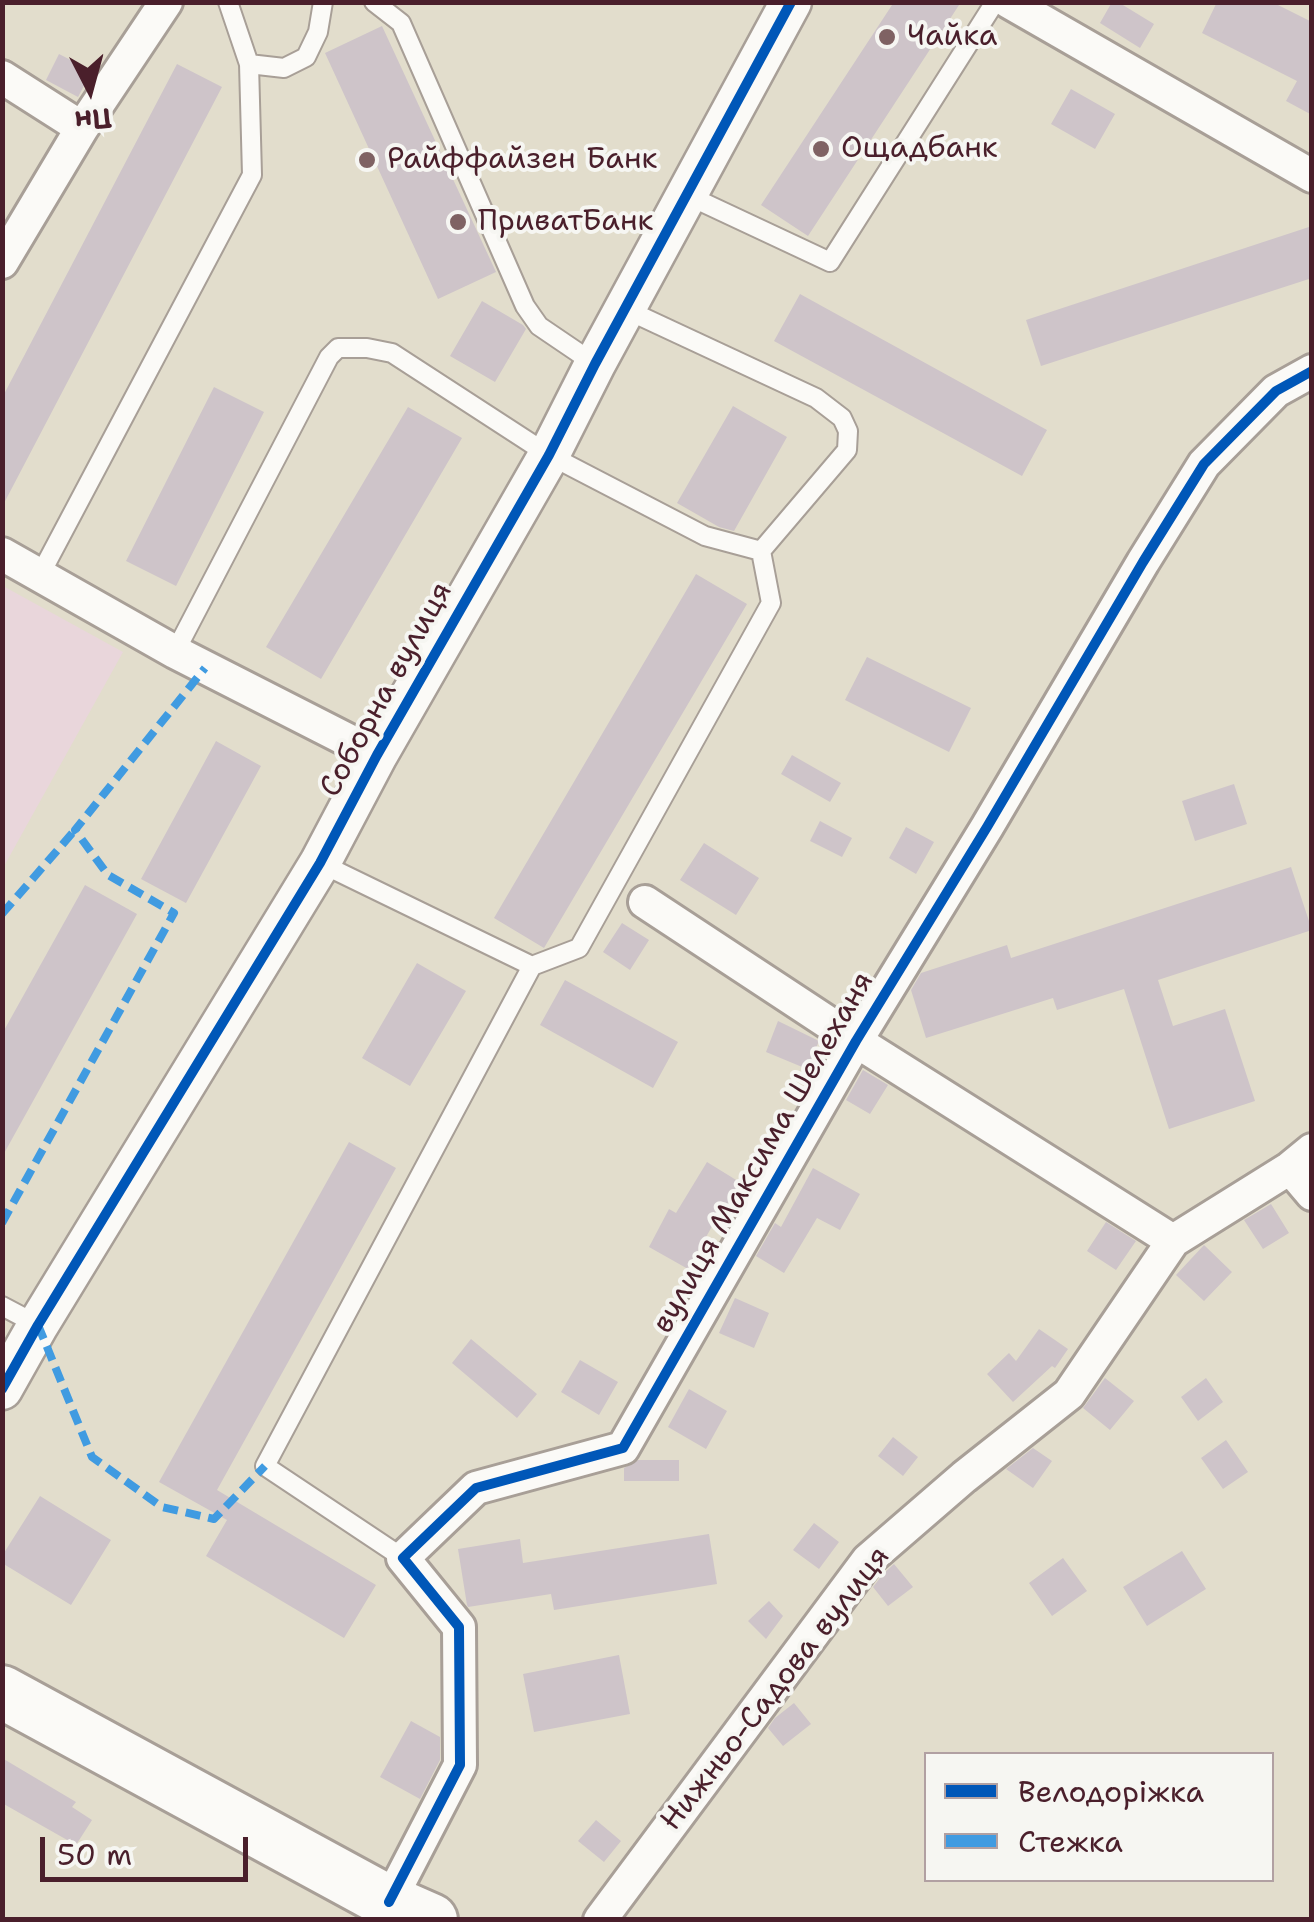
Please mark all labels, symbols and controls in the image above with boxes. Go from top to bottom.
place label: Чайка [907,19,997,55]
marker: Чайка [876,26,898,48]
north arrow [40,40,140,140]
text: Пн [73,99,114,141]
place label: Ощадбанк [841,131,998,167]
marker: Ощадбанк [810,138,832,160]
place label: Райффайзен Банк [387,142,657,178]
marker: Райффайзен Банк [356,149,378,171]
place label: ПриватБанк [478,204,653,240]
marker: ПриватБанк [447,211,469,233]
street label: Соборна вулиця [313,576,461,804]
street label: вулиця Максима Шелеханя [646,966,882,1340]
street label: Нижньо-Садова вулиця [654,1540,898,1838]
legend [924,1752,1274,1882]
text: Велодоріжка [1018,1771,1204,1812]
scale bar [45,1817,252,1879]
text: Стежка [1018,1821,1123,1862]
text: 50 m [57,1834,132,1875]

